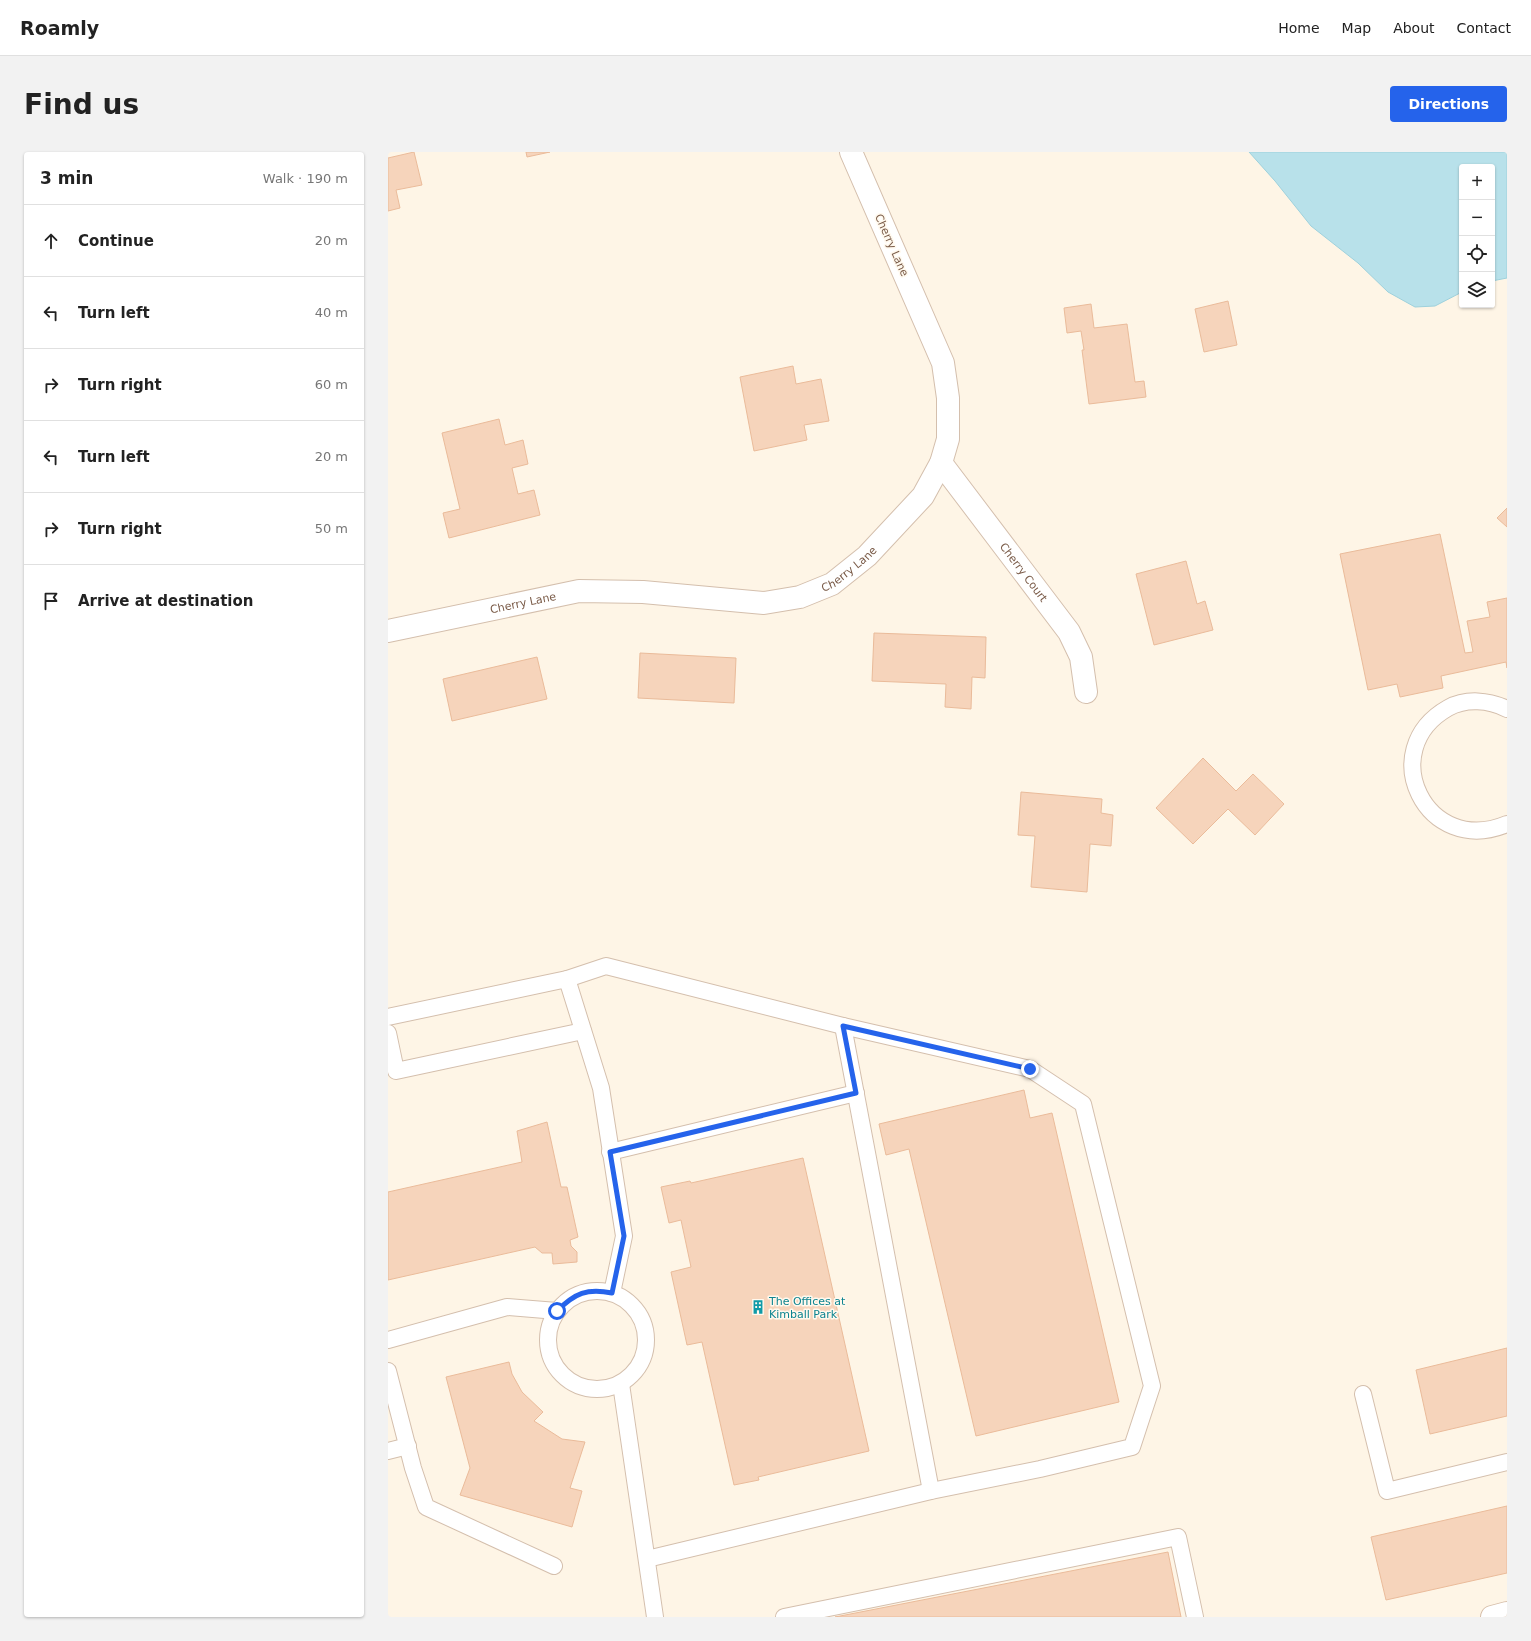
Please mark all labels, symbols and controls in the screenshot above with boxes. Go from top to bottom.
text: Roamly [20,17,99,39]
text: Home [1278,20,1320,36]
text: Map [1342,20,1371,36]
text: About [1393,20,1435,36]
text: Contact [1457,20,1511,36]
button: Directions [1390,86,1507,122]
text: Find us [24,88,139,121]
map controls [1459,164,1495,308]
button: + [1459,164,1495,200]
text: 3 min [40,168,93,188]
text: Walk · 190 m [263,171,348,186]
button: − [1459,200,1495,236]
street label: Cherry Lane [872,212,911,279]
icon: ahead [40,230,62,252]
text: Continue [78,232,154,250]
text: 20 m [315,233,348,248]
button: locate [1459,236,1495,272]
button: layers [1459,272,1495,308]
icon: left [40,302,62,324]
text: Turn left [78,304,150,322]
text: 40 m [315,305,348,320]
icon: right [40,374,62,396]
text: Turn right [78,376,162,394]
text: 60 m [315,377,348,392]
icon: left [40,446,62,468]
text: Turn left [78,448,150,466]
text: 20 m [315,449,348,464]
icon: right [40,518,62,540]
text: Turn right [78,520,162,538]
text: 50 m [315,521,348,536]
street label: Cherry Court [997,540,1050,605]
street label: Cherry Lane [819,544,880,595]
icon: arrive [40,590,62,612]
street label: Cherry Lane [489,590,558,616]
text: Arrive at destination [78,592,253,610]
route end [1021,1060,1039,1078]
place label: The Offices at Kimball Park [768,1295,846,1321]
building icon: The Offices at Kimball Park [750,1299,766,1315]
route start [548,1302,566,1320]

